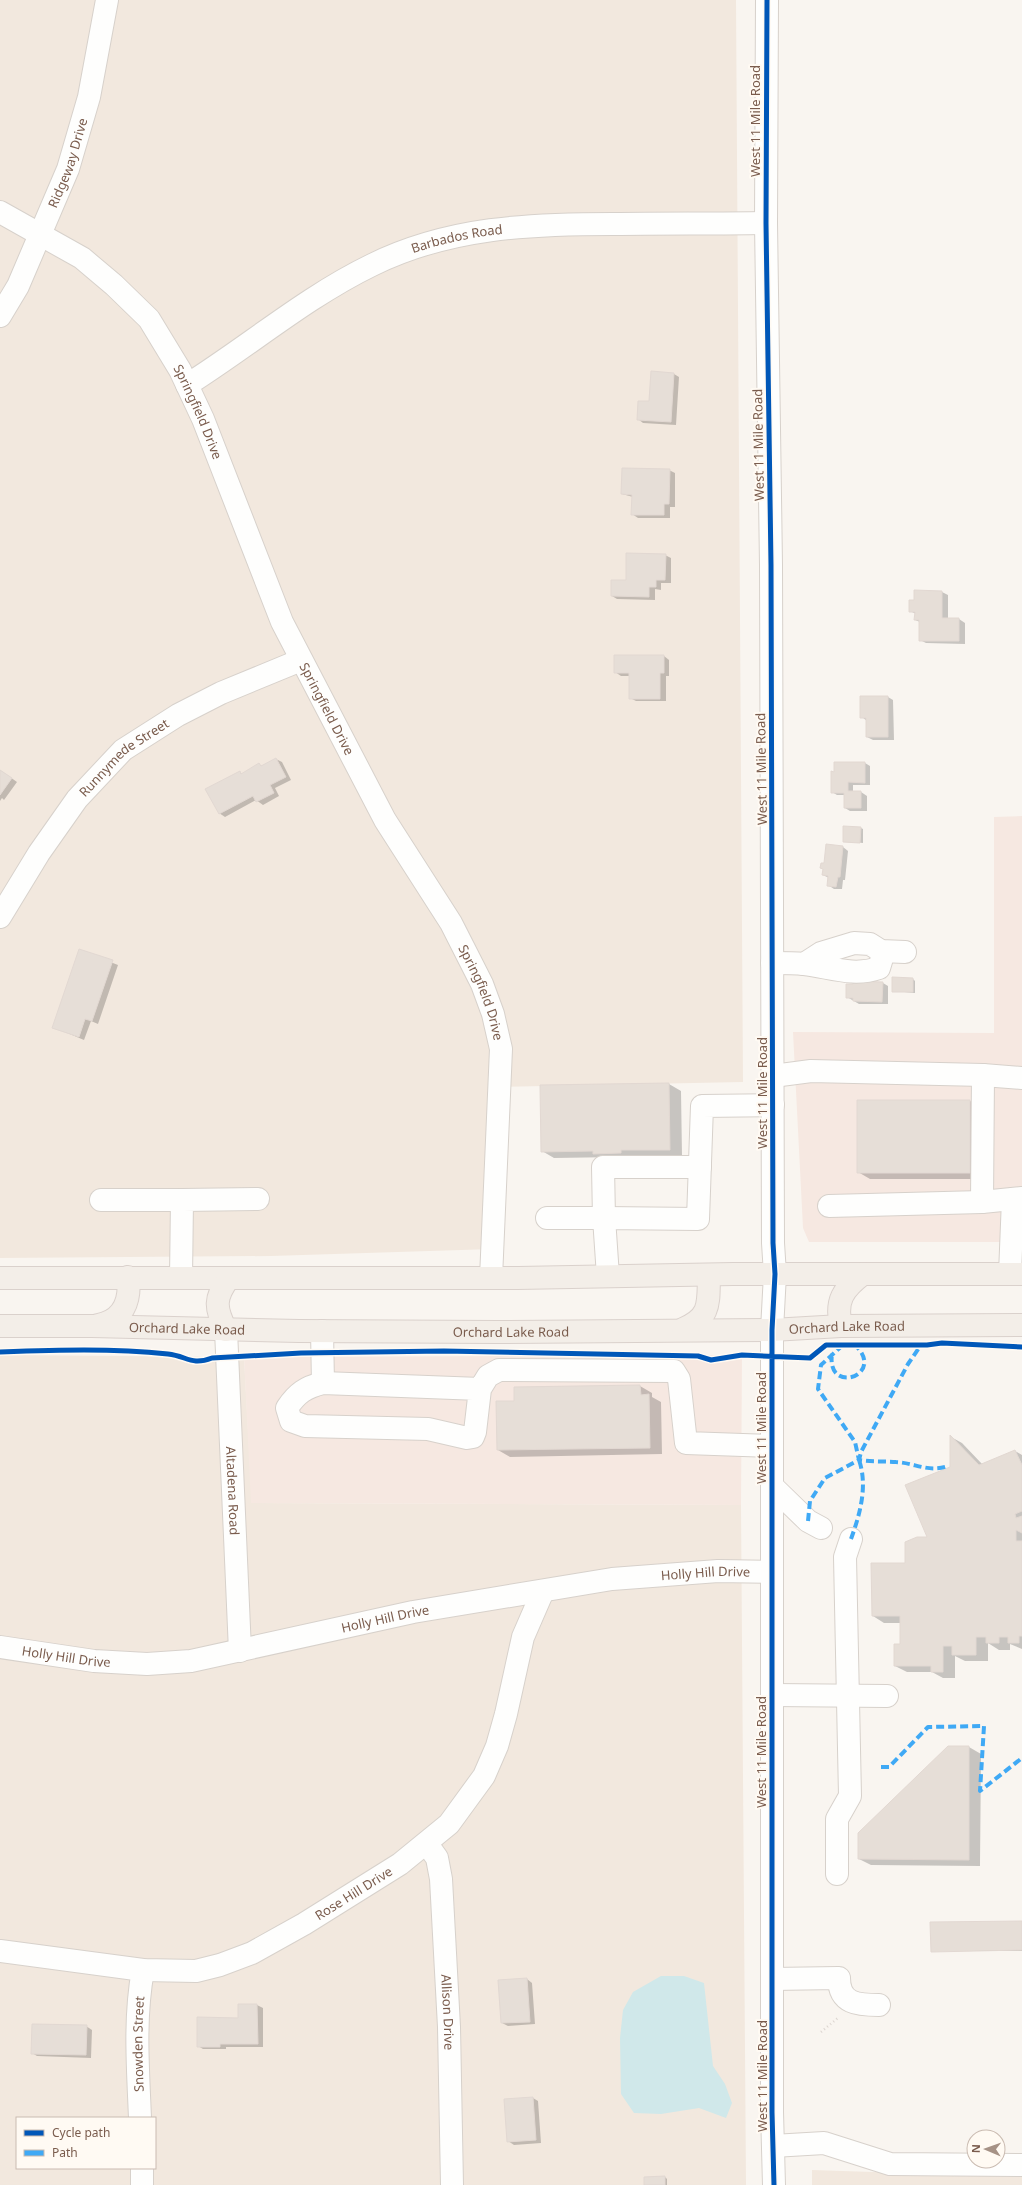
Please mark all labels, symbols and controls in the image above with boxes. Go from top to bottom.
street label: West 11 Mile Road [746,65,764,177]
street label: Ridgeway Drive [43,116,91,211]
street label: Barbados Road [409,220,503,257]
street label: Springfield Drive [170,361,227,462]
street label: West 11 Mile Road [748,389,768,501]
street label: Springfield Drive [296,659,359,758]
street label: West 11 Mile Road [751,713,771,825]
street label: Runnymede Street [75,714,172,801]
street label: Springfield Drive [454,941,508,1042]
street label: West 11 Mile Road [753,1037,771,1149]
street label: Orchard Lake Road [788,1317,905,1338]
street label: Orchard Lake Road [129,1318,245,1339]
street label: Orchard Lake Road [453,1322,569,1341]
street label: West 11 Mile Road [752,1372,770,1484]
street label: Altadena Road [222,1446,244,1536]
street label: Holly Hill Drive [660,1562,750,1584]
street label: Holly Hill Drive [339,1600,430,1637]
street label: Holly Hill Drive [21,1641,111,1671]
street label: West 11 Mile Road [752,1696,770,1808]
street label: Rose Hill Drive [311,1862,396,1924]
street label: Allison Drive [437,1974,458,2050]
street label: Snowden Street [128,1995,148,2092]
street label: West 11 Mile Road [753,2020,771,2132]
legend [16,2117,156,2169]
text: Cycle path [52,2124,110,2141]
north arrow [966,2129,1006,2169]
text: Path [52,2144,78,2161]
text: N [968,2144,983,2153]

